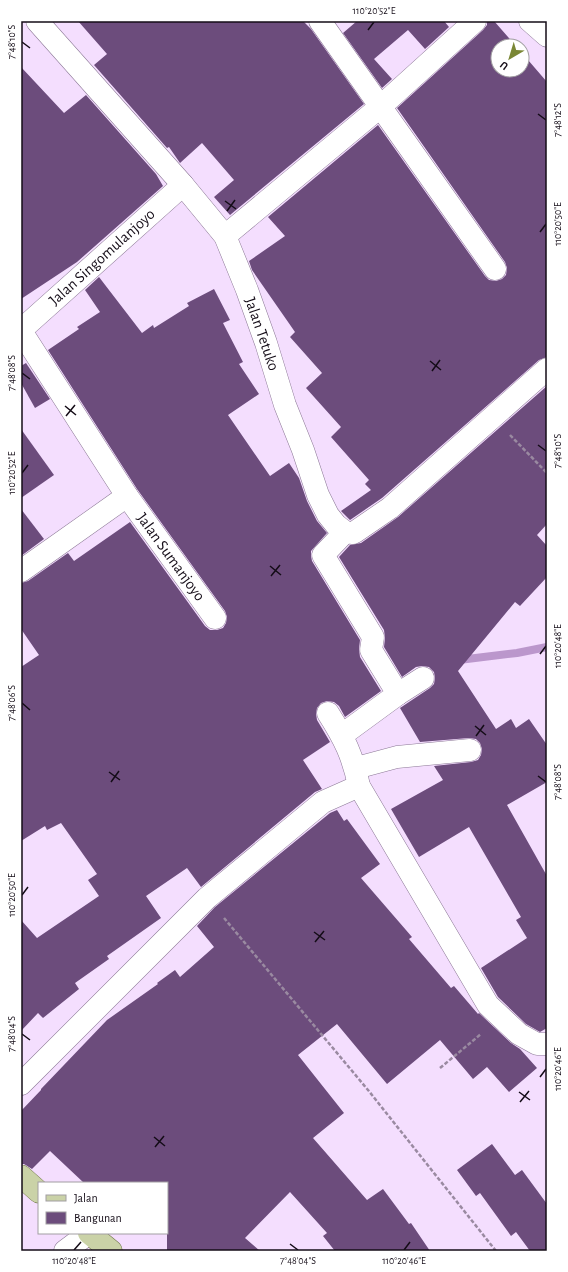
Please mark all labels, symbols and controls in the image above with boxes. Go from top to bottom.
text: 110°20'52"E [353,6,396,16]
text: 7°48'10"S [7,24,17,59]
north arrow [490,38,530,78]
text: U [498,59,510,72]
text: 7°48'12"S [553,103,563,137]
text: 110°20'50"E [553,202,563,246]
street label: Jalan Singomulanjoyo [46,205,159,309]
street label: Jalan Tetuko [242,295,282,373]
text: 7°48'08"S [7,355,17,391]
text: 7°48'10"S [553,433,563,468]
text: 110°20'52"E [7,451,17,494]
street label: Jalan Sumanjoyo [133,510,208,605]
text: 110°20'48"E [553,624,563,668]
text: 7°48'06"S [7,685,17,721]
text: 7°48'08"S [553,764,563,800]
text: 110°20'50"E [7,873,17,917]
text: 7°48'04"S [7,1016,17,1052]
text: 110°20'46"E [553,1047,563,1091]
legend [38,1182,168,1234]
text: Jalan [74,1192,98,1204]
text: Bangunan [74,1212,122,1224]
text: 110°20'48"E [52,1256,96,1266]
text: 7°48'04"S [280,1256,316,1266]
text: 110°20'46"E [382,1256,426,1266]

